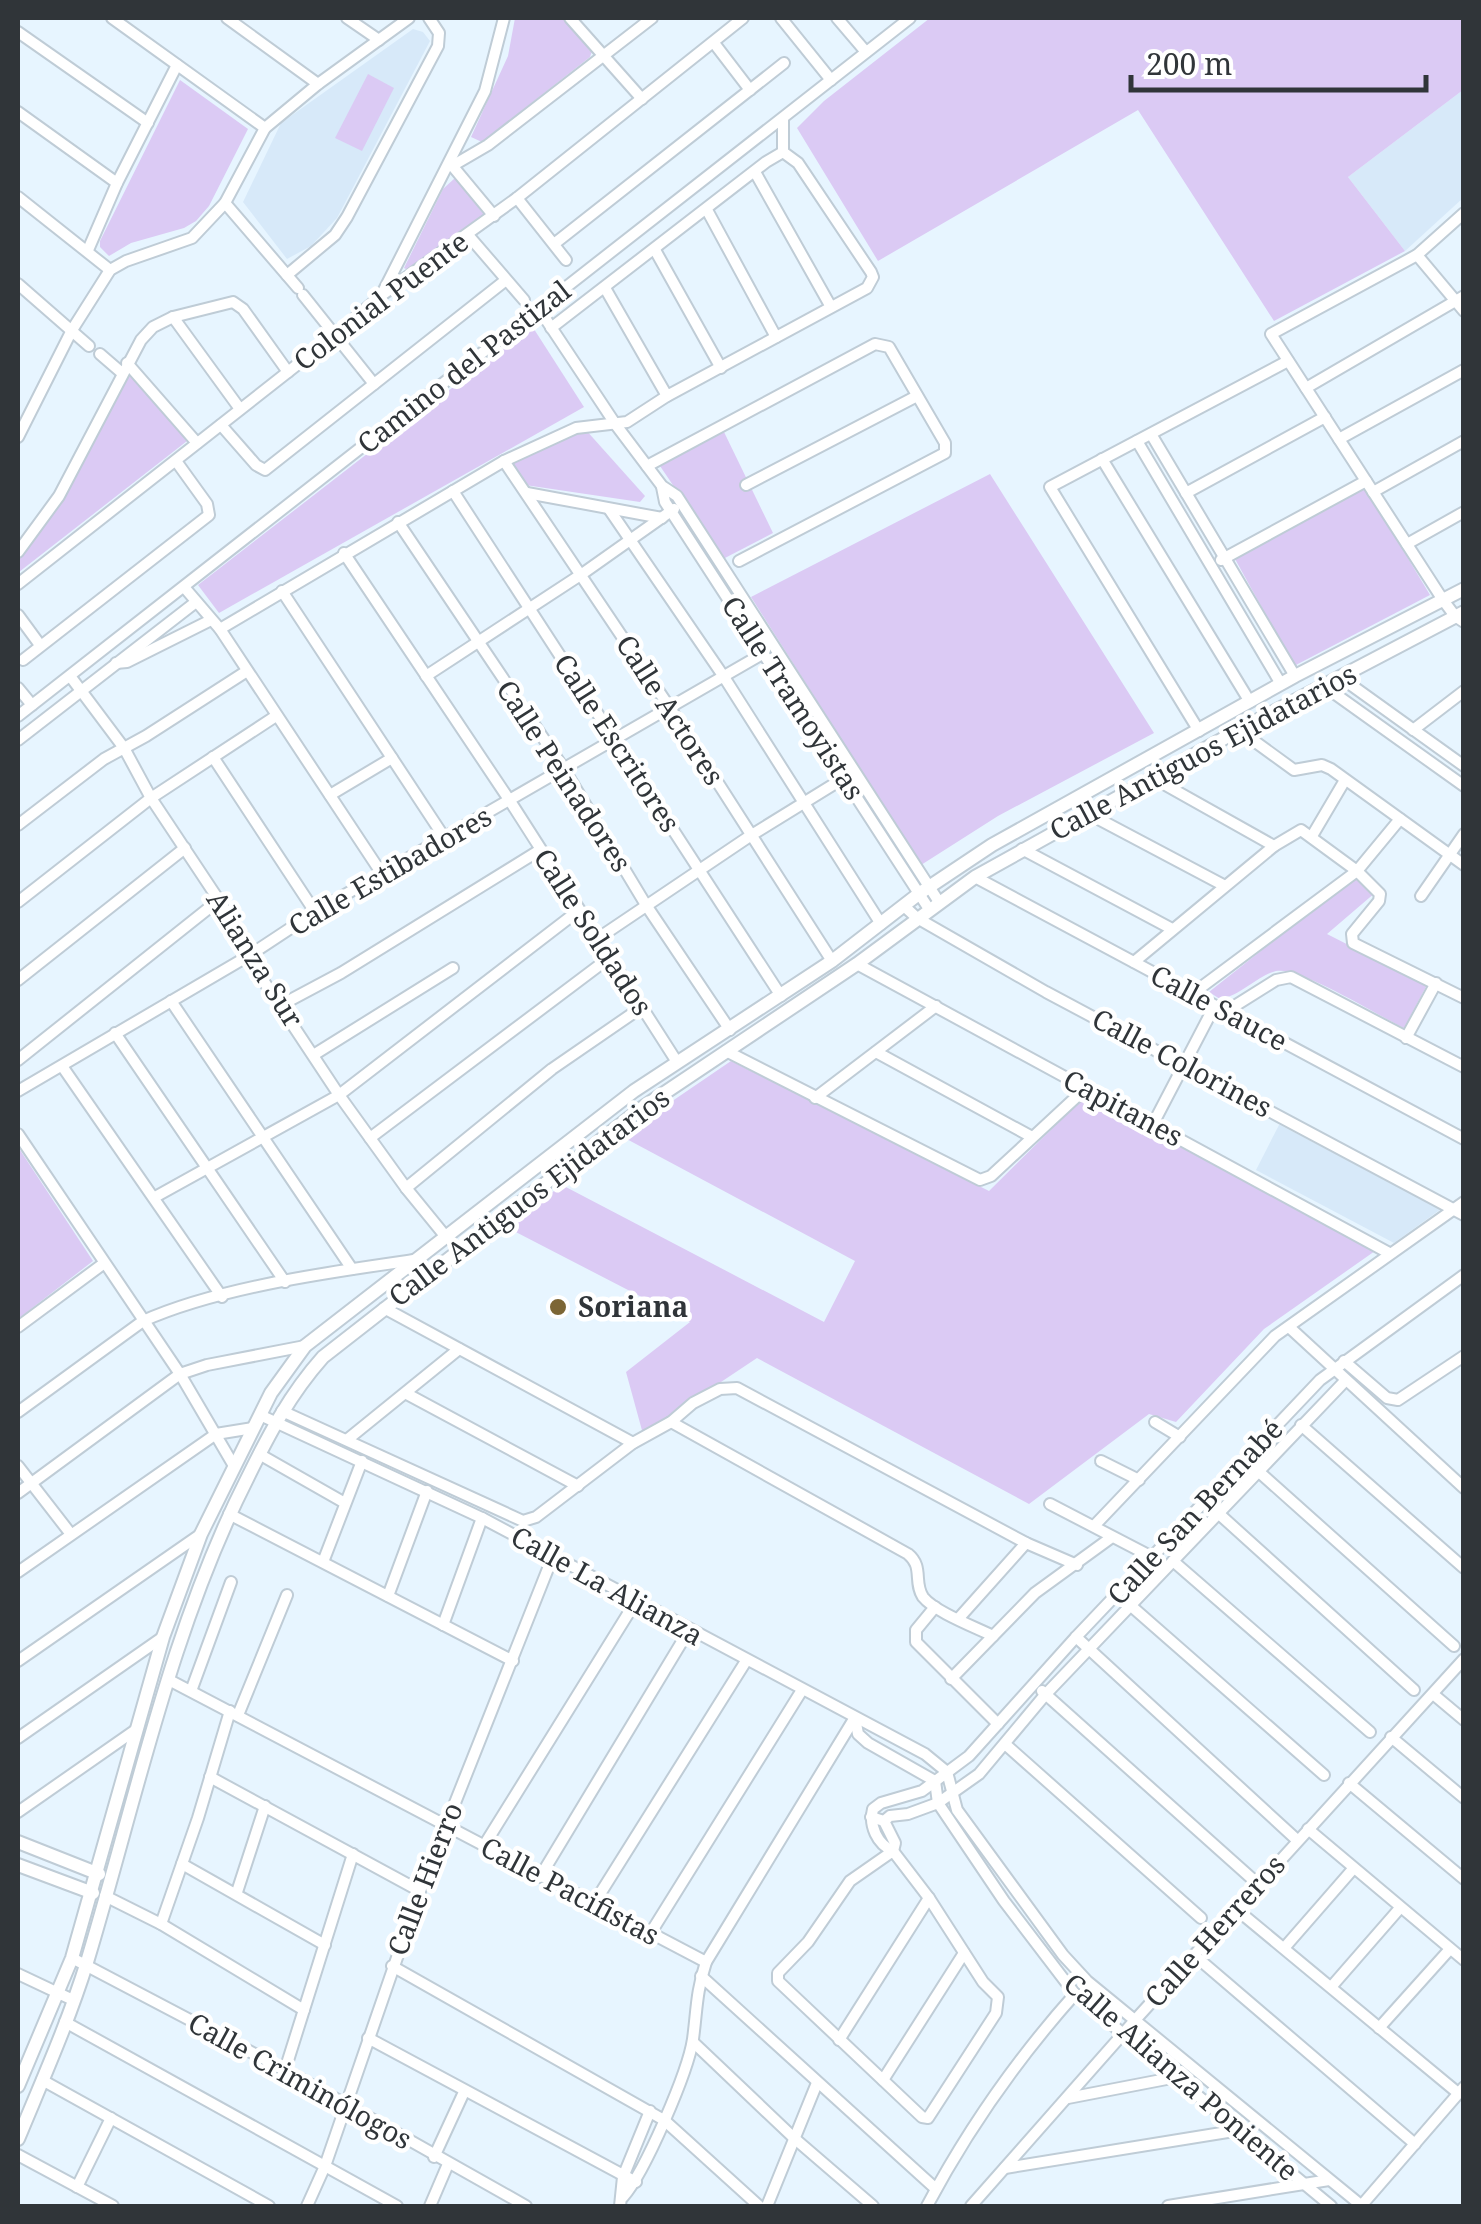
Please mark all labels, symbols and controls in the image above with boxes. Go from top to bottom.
scale bar [1131,30,1426,92]
text: 200 m [1146,43,1232,84]
street label: Colonial Puente [285,222,475,378]
street label: Camino del Pastizal [349,271,578,461]
street label: Calle Tramoyistas [714,588,874,807]
street label: Calle Actores [608,627,734,792]
street label: Calle Escritores [546,646,690,839]
street label: Calle Antiguos Ejidatarios [1042,654,1363,848]
street label: Calle Peinadores [489,672,641,879]
street label: Calle Estibadores [281,797,498,944]
street label: Calle Soldados [526,841,662,1022]
street label: Alianza Sur [199,883,313,1034]
street label: Calle Sauce [1144,955,1295,1059]
street label: Calle Colorines [1086,999,1279,1126]
street label: Capitanes [1057,1060,1190,1155]
street label: Calle Antiguos Ejidatarios [380,1078,677,1314]
place label: Soriana [578,1287,688,1325]
marker: Soriana [547,1296,569,1318]
street label: Calle San Bernabé [1098,1410,1290,1613]
street label: Calle La Alianza [505,1517,710,1654]
street label: Calle Hierro [377,1797,471,1961]
street label: Calle Pacifistas [474,1827,667,1953]
street label: Calle Herreros [1136,1846,1293,2015]
street label: Calle Alianza Poniente [1056,1964,1307,2189]
street label: Calle Criminólogos [182,2003,419,2157]

